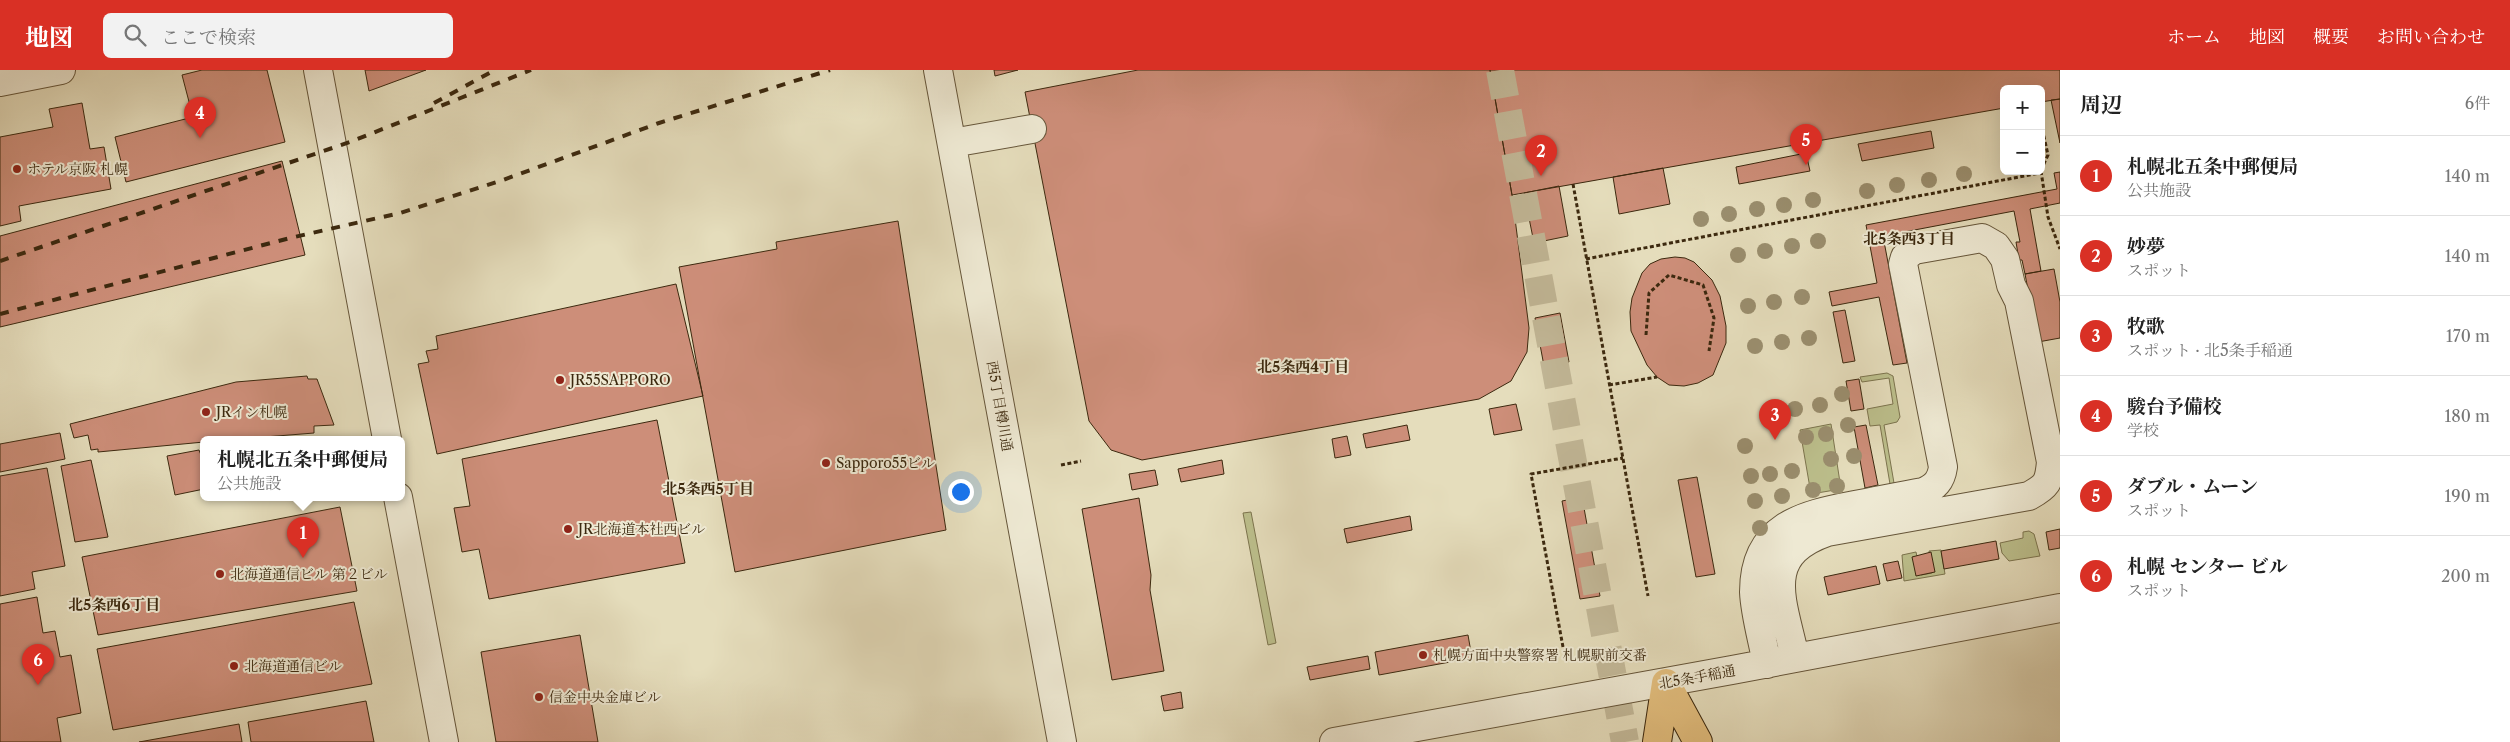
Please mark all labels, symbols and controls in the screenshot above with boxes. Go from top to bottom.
search box [103,13,453,58]
icon: search [121,21,149,49]
text: 地図 [25,23,73,52]
text: ここで検索 [161,26,256,49]
text: ホーム [2167,26,2221,48]
text: 地図 [2249,26,2285,48]
text: 概要 [2313,26,2349,48]
text: お問い合わせ [2377,26,2485,48]
map controls [2000,85,2045,175]
button: + [2000,85,2045,130]
text: 周辺 [2080,92,2122,117]
text: 6件 [2465,93,2490,113]
pin: 4 [184,97,216,138]
pin: 5 [1790,124,1822,165]
button: − [2000,130,2045,175]
pin: 2 [1525,135,1557,176]
text: 札幌北五条中郵便局 [2127,155,2298,178]
place label: ホテル京阪 札幌 [27,160,128,178]
marker: ホテル京阪 札幌 [11,163,23,175]
text: 1 [2092,166,2100,186]
text: 140 m [2445,166,2490,186]
text: 公共施設 [2127,180,2191,200]
district label: 北5条西3丁目 [1863,229,1955,248]
text: 妙夢 [2127,235,2165,258]
text: 2 [2091,246,2101,266]
text: 140 m [2445,246,2490,266]
text: スポット [2127,260,2191,280]
text: 牧歌 [2127,315,2165,338]
text: 3 [2091,326,2101,346]
text: 170 m [2446,326,2490,346]
text: スポット · 北5条手稲通 [2127,340,2293,360]
district label: 北5条西4丁目 [1257,357,1349,376]
street label: 西5丁目樽川通 [983,359,1017,453]
place label: JR55SAPPORO [568,371,671,389]
marker: JR55SAPPORO [554,374,566,386]
text: 駿台予備校 [2127,395,2222,418]
pin: 3 [1759,399,1791,440]
place label: JRイン札幌 [214,403,287,421]
marker: JRイン札幌 [200,406,212,418]
text: 4 [2091,406,2101,426]
text: 180 m [2444,406,2490,426]
text: 学校 [2127,420,2159,440]
popup [200,436,405,501]
text: 札幌北五条中郵便局 [217,448,388,471]
place label: Sapporo55ビル [836,454,935,472]
marker: Sapporo55ビル [820,457,832,469]
text: 公共施設 [217,473,281,493]
text: ダブル・ムーン [2127,475,2258,498]
district label: 北5条西5丁目 [662,479,754,498]
your location [948,479,974,505]
text: 5 [2092,486,2100,506]
text: 190 m [2445,486,2490,506]
text: スポット [2127,500,2191,520]
pin: 1 [287,517,319,558]
place label: JR北海道本社西ビル [576,520,705,538]
marker: JR北海道本社西ビル [562,523,574,535]
text: 札幌 センター ビル [2127,555,2288,578]
place label: 北海道通信ビル 第２ビル [230,565,388,583]
text: 6 [2091,566,2101,586]
text: 200 m [2441,566,2490,586]
marker: 北海道通信ビル 第２ビル [214,568,226,580]
text: スポット [2127,580,2191,600]
district label: 北5条西6丁目 [68,595,160,614]
pin: 6 [22,644,54,685]
place label: 札幌方面中央警察署 札幌駅前交番 [1433,646,1647,664]
marker: 札幌方面中央警察署 札幌駅前交番 [1417,649,1429,661]
place label: 北海道通信ビル [244,657,342,675]
marker: 北海道通信ビル [228,660,240,672]
street label: 北5条手稲通 [1657,661,1737,693]
place label: 信金中央金庫ビル [549,688,661,706]
marker: 信金中央金庫ビル [533,691,545,703]

